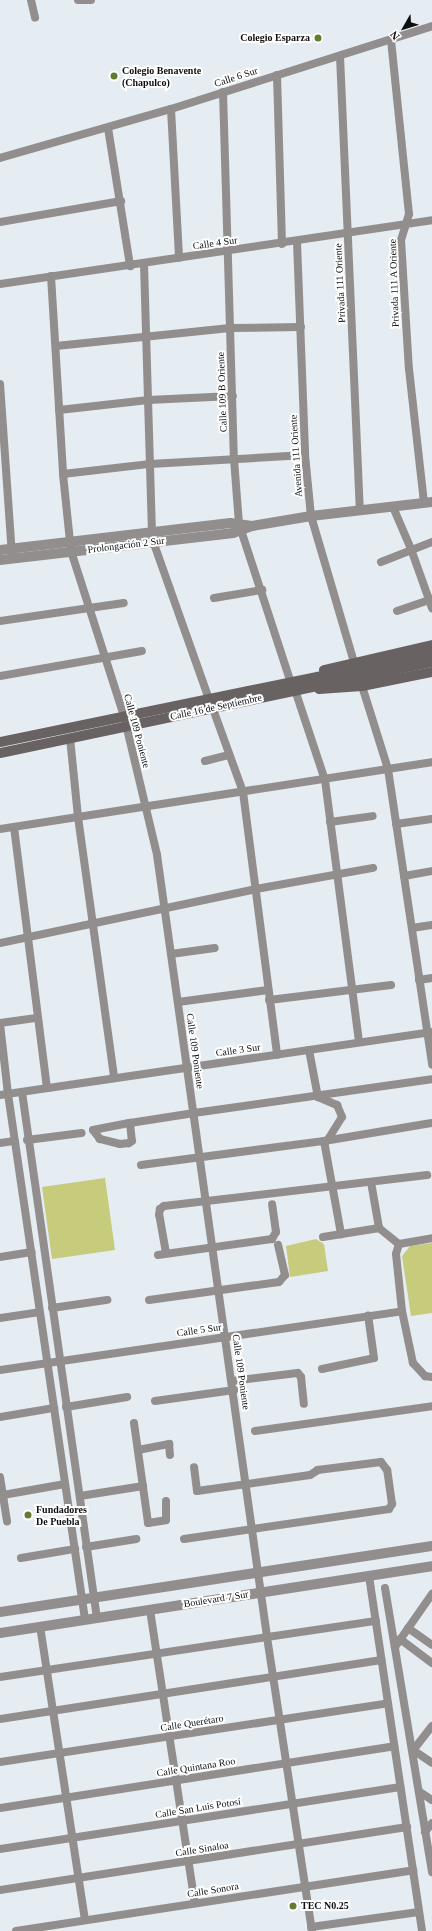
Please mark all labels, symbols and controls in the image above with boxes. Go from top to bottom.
north arrow [384,8,424,48]
text: N [388,29,402,42]
place label: Colegio Esparza [240,32,310,44]
marker: Colegio Esparza [313,33,323,43]
place label: Colegio Benavente (Chapulco) [122,64,201,88]
street label: Calle 6 Sur [213,64,259,90]
marker: Colegio Benavente (Chapulco) [109,71,119,81]
street label: Calle 4 Sur [192,234,238,252]
street label: Privada 111 A Oriente [386,238,402,328]
street label: Privada 111 Oriente [332,243,348,323]
street label: Calle 109 B Oriente [215,352,229,432]
street label: Avenida 111 Oriente [287,414,305,498]
street label: Prolongación 2 Sur [87,534,165,556]
street label: Calle 16 de Septiembre [169,691,263,723]
street label: Calle 109 Poniente [121,693,153,769]
street label: Calle 109 Poniente [184,1012,206,1090]
street label: Calle 3 Sur [215,1041,261,1059]
street label: Calle 5 Sur [176,1321,222,1339]
street label: Calle 109 Poniente [230,1333,252,1411]
place label: Fundadores De Puebla [36,1503,87,1526]
marker: Fundadores De Puebla [23,1510,33,1520]
street label: Boulevard 7 Sur [183,1588,249,1610]
street label: Calle Querétaro [160,1712,224,1734]
street label: Calle Quintana Roo [156,1755,236,1779]
street label: Calle San Luis Potosí [154,1795,242,1821]
street label: Calle Sinaloa [175,1839,229,1859]
street label: Calle Sonora [186,1880,240,1900]
place label: TEC N0.25 [301,1900,349,1912]
marker: TEC N0.25 [288,1901,298,1911]

